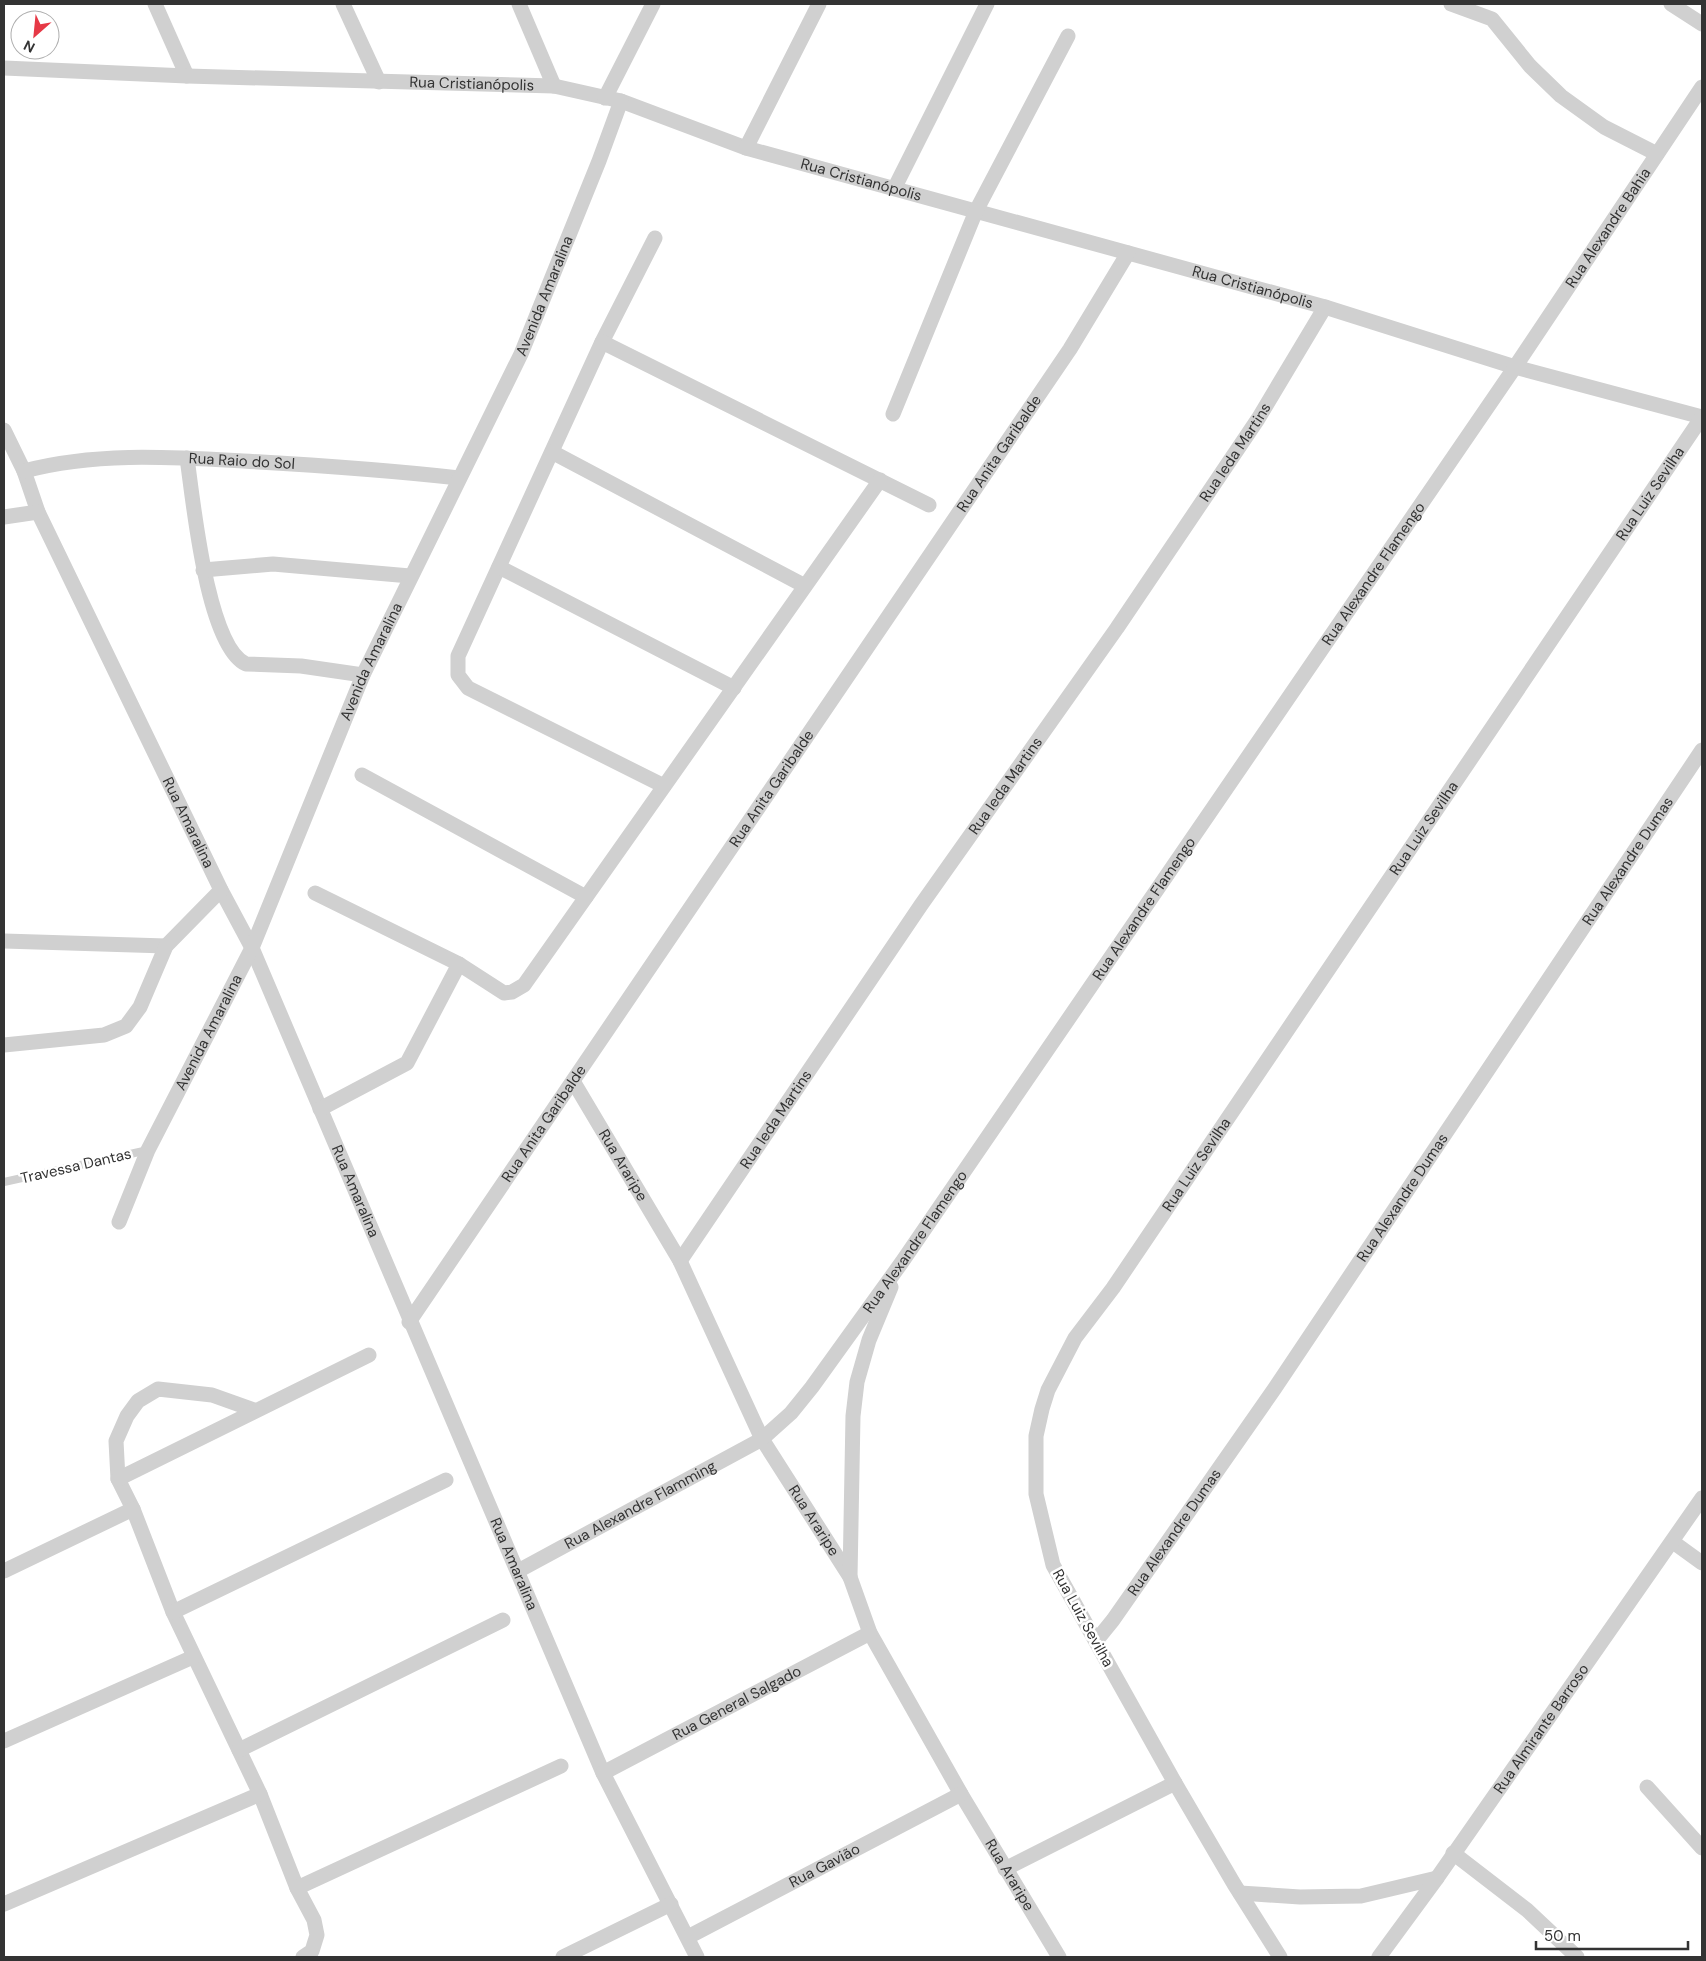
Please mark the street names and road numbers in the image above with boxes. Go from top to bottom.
street label: Rua Cristianópolis [409,72,534,95]
street label: Rua Cristianópolis [798,153,924,206]
street label: Rua Alexandre Bahia [1561,164,1655,292]
street label: Avenida Amaralina [511,233,578,359]
street label: Rua Cristianópolis [1190,261,1316,313]
street label: Rua Anita Garibalde [952,391,1046,516]
street label: Rua Ieda Martins [1195,399,1275,506]
street label: Rua Luiz Sevilha [1611,443,1689,545]
street label: Rua Raio do Sol [188,448,296,474]
street label: Rua Alexandre Flamengo [1317,498,1430,649]
street label: Avenida Amaralina [335,599,407,724]
street label: Rua Anita Garibalde [725,726,818,851]
street label: Rua Ieda Martins [964,733,1047,839]
street label: Rua Amaralina [158,774,219,871]
street label: Rua Luiz Sevilha [1385,777,1463,879]
street label: Rua Alexandre Dumas [1577,793,1678,929]
street label: Rua Alexandre Flamengo [1088,833,1200,984]
street label: Avenida Amaralina [170,971,247,1094]
street label: Rua Anita Garibalde [497,1061,591,1186]
street label: Rua Ieda Martins [735,1066,816,1173]
street label: Rua Luiz Sevilha [1158,1114,1235,1216]
street label: Rua Araripe [594,1126,652,1205]
street label: Rua Alexandre Dumas [1352,1130,1453,1266]
street label: Rua Amaralina [327,1142,384,1241]
street label: Travessa Dantas [19,1144,133,1188]
street label: Rua Alexandre Flamengo [858,1166,972,1317]
street label: Rua Alexandre Flamming [561,1456,720,1554]
street label: Rua Alexandre Dumas [1123,1465,1226,1600]
street label: Rua Araripe [784,1481,844,1560]
street label: Rua Amaralina [486,1515,543,1613]
street label: Rua Luiz Sevilha [1048,1565,1118,1671]
street label: Rua Almirante Barroso [1489,1660,1593,1798]
street label: Rua General Salgado [669,1661,805,1745]
street label: Rua Araripe [980,1835,1039,1915]
street label: Rua Gavião [785,1839,863,1892]

